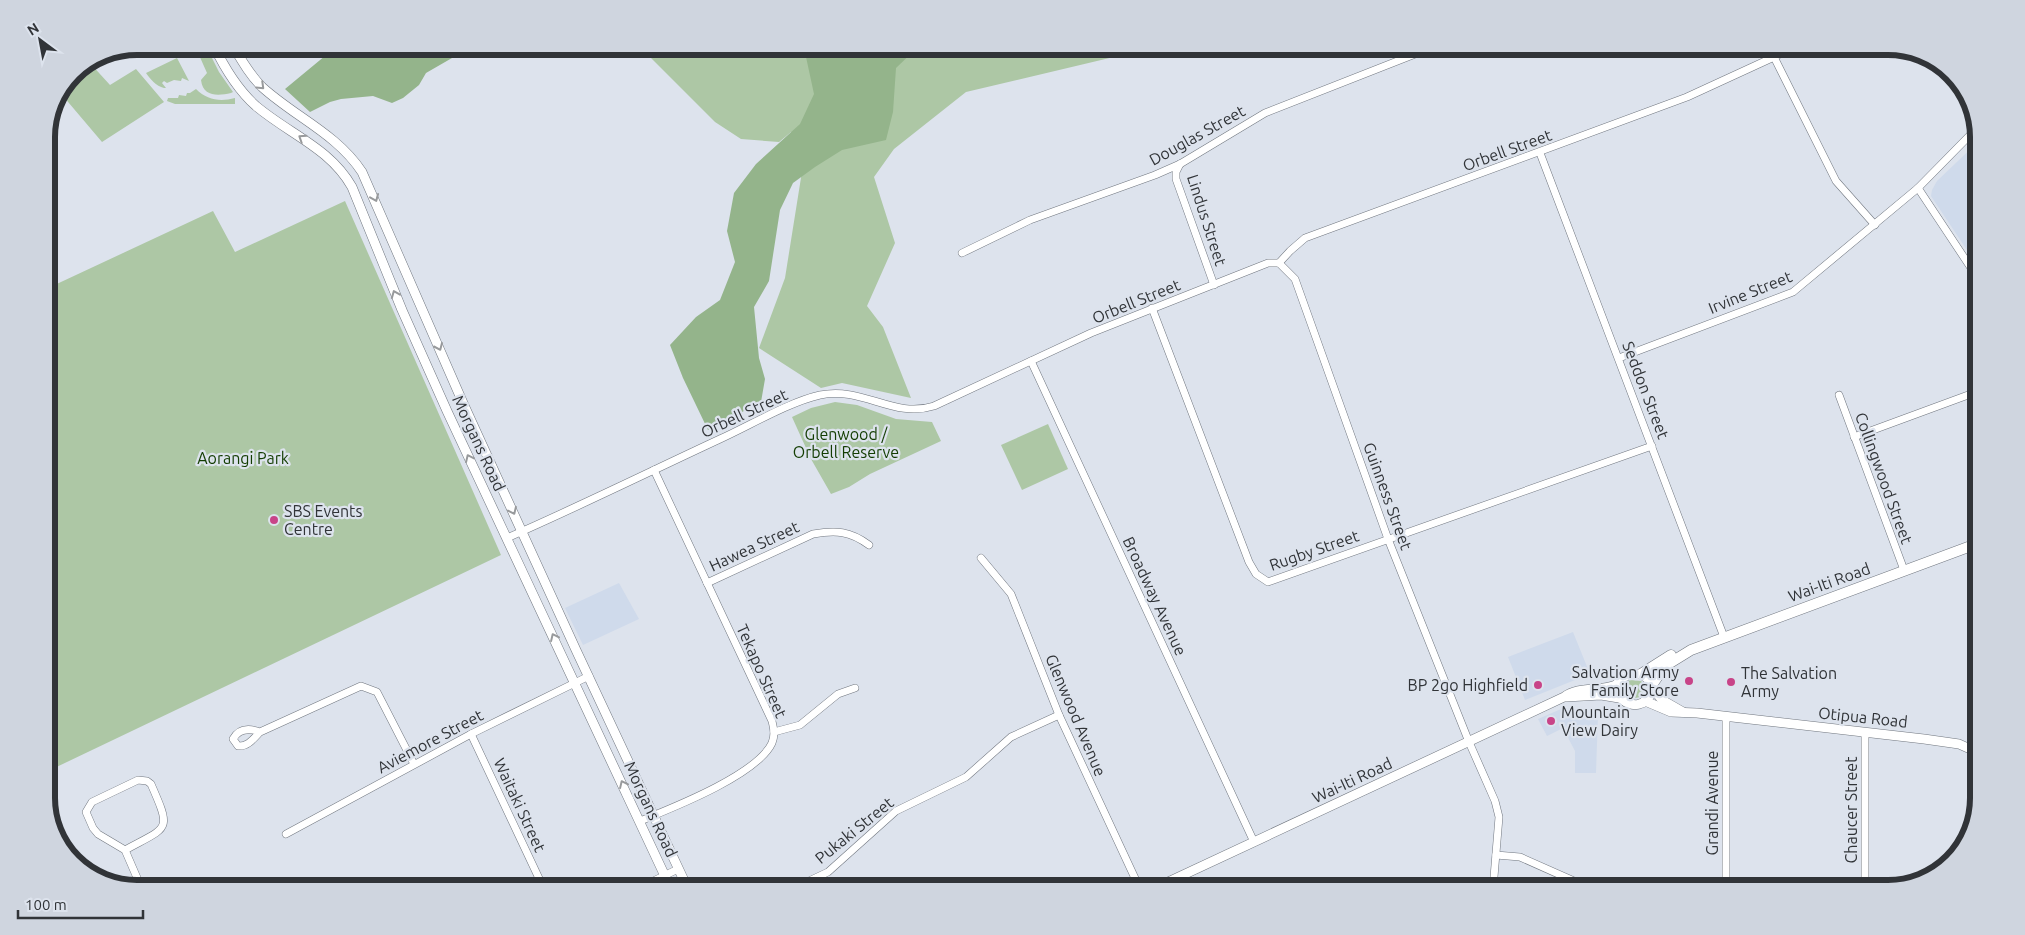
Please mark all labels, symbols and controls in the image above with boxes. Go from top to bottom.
north arrow [15,15,65,65]
text: N [24,19,42,39]
one-way arrow [256,80,265,89]
street label: Douglas Street [1146,101,1249,169]
street label: Orbell Street [1460,125,1555,174]
one-way arrow [299,135,308,144]
street label: Lindus Street [1184,172,1230,269]
one-way arrow [368,193,379,202]
street label: Irvine Street [1706,267,1795,317]
street label: Orbell Street [1089,275,1183,327]
one-way arrow [391,290,401,299]
street label: Seddon Street [1619,339,1673,442]
one-way arrow [432,342,443,351]
street label: Orbell Street [698,385,791,441]
street label: Morgans Road [449,392,509,494]
street label: Collingwood Street [1852,410,1916,547]
park label: Glenwood / Orbell Reserve [793,425,899,461]
street label: Guinness Street [1360,440,1416,553]
park label: Aorangi Park [197,449,289,467]
one-way arrow [465,454,475,463]
place label: SBS Events Centre [284,502,362,538]
one-way arrow [507,506,517,515]
marker: SBS Events Centre [268,514,280,526]
street label: Hawea Street [706,517,802,575]
street label: Rugby Street [1267,526,1362,574]
street label: Broadway Avenue [1120,534,1190,658]
street label: Wai-Iti Road [1785,559,1873,605]
street label: Tekapo Street [733,622,791,721]
one-way arrow [550,633,560,642]
street label: Glenwood Avenue [1042,651,1110,779]
place label: Salvation Army Family Store [1572,663,1679,699]
place label: The Salvation Army [1741,664,1837,700]
marker: Salvation Army Family Store [1683,675,1695,687]
place label: BP 2go Highfield [1408,676,1528,694]
marker: The Salvation Army [1725,676,1737,688]
marker: BP 2go Highfield [1532,679,1544,691]
place label: Mountain View Dairy [1561,703,1638,739]
street label: Otipua Road [1817,703,1909,731]
street label: Aviemore Street [374,705,487,776]
marker: Mountain View Dairy [1545,715,1557,727]
street label: Grandi Avenue [1703,751,1721,855]
street label: Wai-Iti Road [1309,754,1395,806]
street label: Waitaki Street [490,755,550,855]
street label: Chaucer Street [1842,756,1860,863]
street label: Morgans Road [621,758,681,860]
one-way arrow [618,780,629,789]
street label: Pukaki Street [811,793,897,867]
scale bar [18,888,142,920]
text: 100 m [25,896,67,913]

